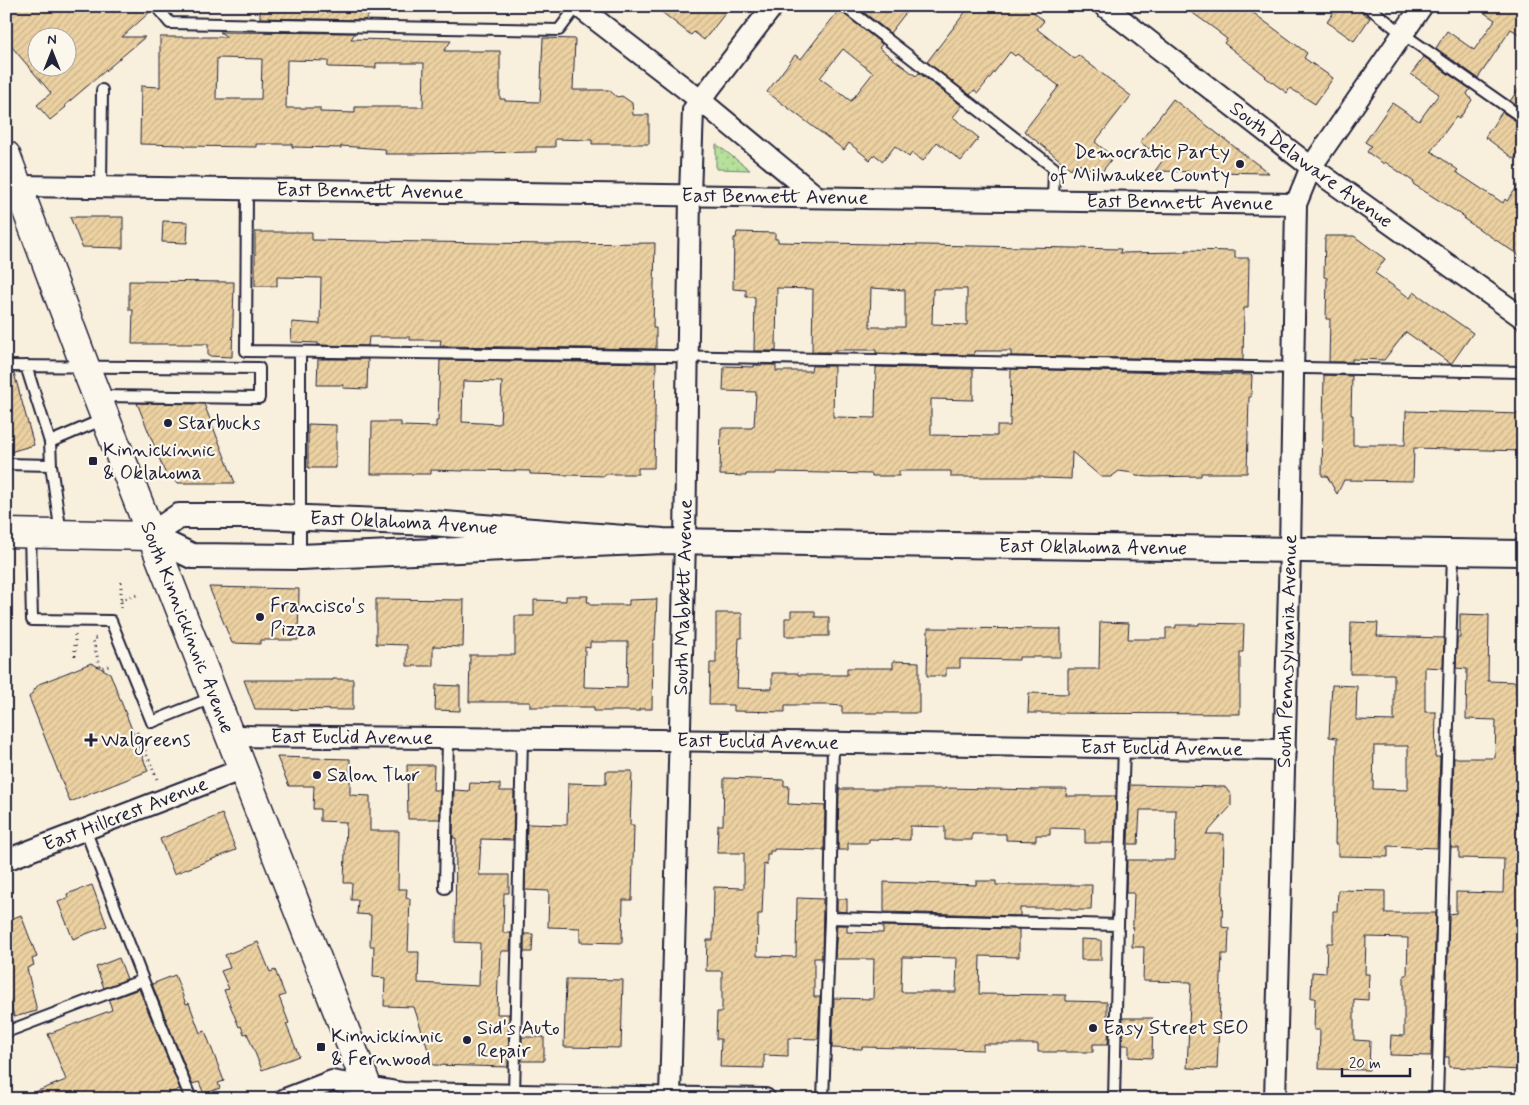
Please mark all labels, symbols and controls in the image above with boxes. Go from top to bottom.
north arrow [28,28,78,78]
text: N [47,31,57,49]
street label: South Delaware Avenue [1224,95,1398,235]
place label: Democratic Party of Milwaukee County [1050,139,1230,189]
marker: Democratic Party of Milwaukee County [1234,158,1246,170]
street label: East Bennett Avenue [276,176,464,206]
street label: East Bennett Avenue [681,182,869,211]
street label: East Bennett Avenue [1086,188,1274,217]
place label: Starbucks [178,410,261,437]
marker: Starbucks [162,417,174,429]
place label: Kinnickinnic & Oklahoma [103,437,216,487]
marker: Kinnickinnic & Oklahoma [87,455,99,467]
street label: South Mabbett Avenue [667,499,699,696]
street label: East Oklahoma Avenue [309,505,499,542]
street label: South Kinnickinnic Avenue [134,517,241,737]
street label: East Oklahoma Avenue [999,532,1187,562]
street label: South Pennsylvania Avenue [1271,534,1304,768]
place label: Francisco's Pizza [270,593,365,643]
marker: Francisco's Pizza [254,611,266,623]
street label: East Euclid Avenue [271,723,433,751]
place label: Walgreens [101,727,191,755]
street label: East Euclid Avenue [677,727,839,756]
street label: East Euclid Avenue [1081,733,1243,763]
marker: Walgreens [85,734,97,746]
place label: Salon Thor [327,762,420,789]
marker: Salon Thor [311,769,323,781]
street label: East Hillcrest Avenue [39,770,212,858]
place label: Sid's Auto Repair [477,1015,560,1065]
place label: Easy Street SEO [1103,1015,1249,1042]
marker: Easy Street SEO [1087,1022,1099,1034]
place label: Kinnickinnic & Fernwood [331,1023,444,1073]
marker: Sid's Auto Repair [461,1034,473,1046]
marker: Kinnickinnic & Fernwood [315,1041,327,1053]
scale bar [1342,1045,1409,1077]
text: 20 m [1349,1054,1381,1074]

